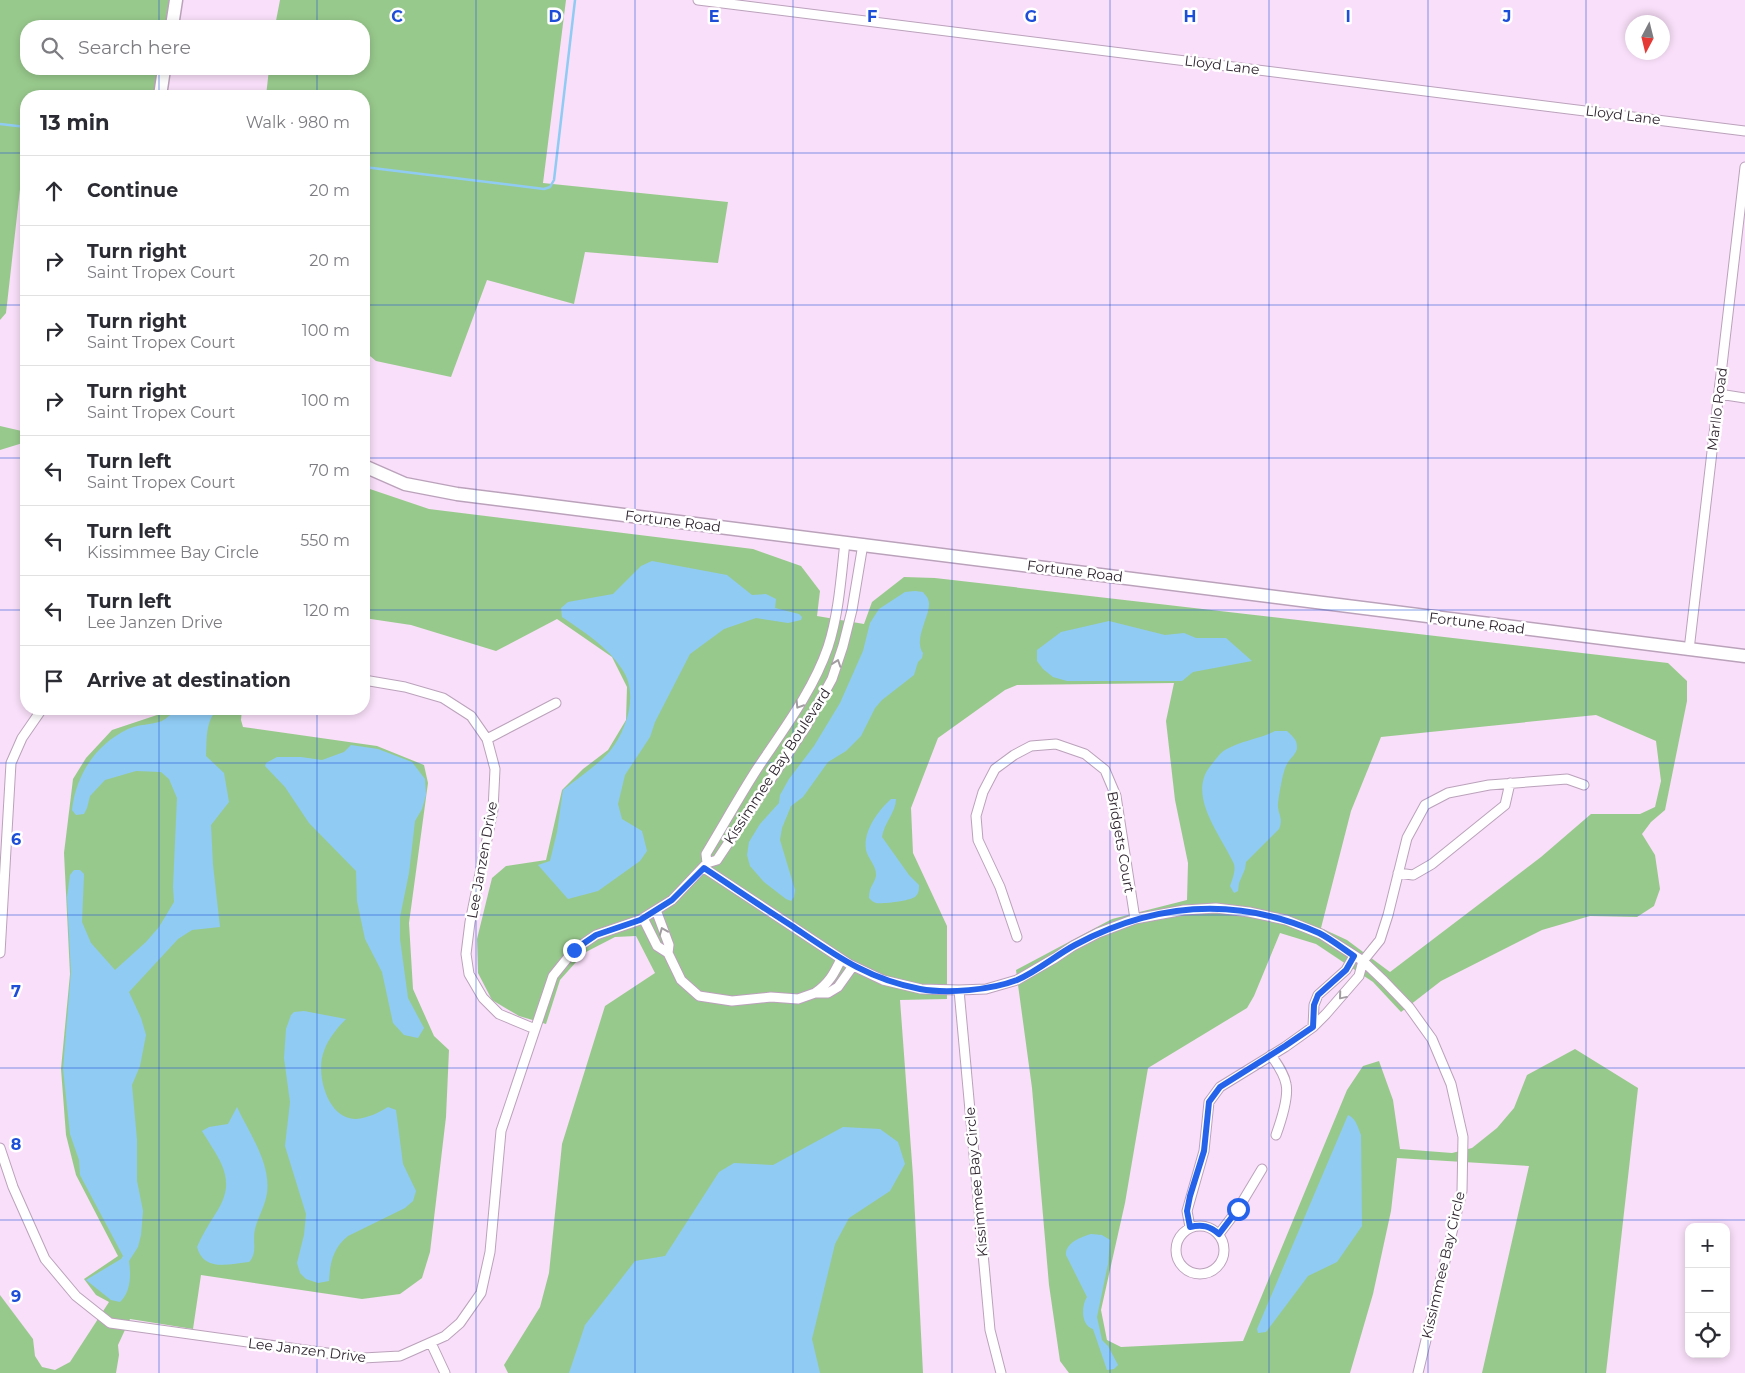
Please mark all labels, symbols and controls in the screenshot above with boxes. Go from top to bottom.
text: C [391,7,403,26]
text: D [548,7,562,26]
text: E [709,7,719,26]
text: F [867,7,877,26]
text: G [1025,7,1037,26]
text: H [1184,7,1196,26]
text: I [1345,7,1351,26]
text: J [1502,7,1511,26]
north arrow [1625,15,1670,60]
search box [20,20,370,75]
icon: search [38,34,66,62]
text: Search here [78,36,191,59]
street label: Lloyd Lane [1183,51,1261,79]
street label: Lloyd Lane [1584,101,1662,129]
text: 13 min [40,110,109,135]
text: Walk · 980 m [246,113,350,132]
icon: ahead [40,177,68,205]
text: Continue [87,179,178,202]
text: 20 m [309,181,350,200]
text: Turn right [87,240,187,263]
icon: right [40,247,68,275]
text: 20 m [309,251,350,270]
text: Saint Tropex Court [87,263,235,282]
text: Turn right [87,310,187,333]
icon: right [40,317,68,345]
text: 100 m [302,321,350,340]
text: Saint Tropex Court [87,333,235,352]
street label: Marllo Road [1703,366,1731,452]
text: Turn right [87,380,187,403]
icon: right [40,387,68,415]
text: 100 m [302,391,350,410]
text: Saint Tropex Court [87,403,235,422]
text: Turn left [87,450,172,473]
icon: left [40,457,68,485]
text: 70 m [309,461,350,480]
text: Saint Tropex Court [87,473,235,492]
street label: Fortune Road [624,506,722,536]
text: Turn left [87,520,172,543]
icon: left [40,527,68,555]
text: 550 m [300,531,350,550]
text: Kissimmee Bay Circle [87,543,259,562]
street label: Fortune Road [1026,556,1124,586]
text: Turn left [87,590,172,613]
icon: left [40,597,68,625]
text: 120 m [303,601,350,620]
street label: Fortune Road [1428,608,1526,638]
text: Lee Janzen Drive [87,613,223,632]
one-way arrow [832,660,842,668]
icon: arrive [40,667,68,695]
text: Arrive at destination [87,669,291,692]
street label: Kissimmee Bay Boulevard [720,685,834,847]
one-way arrow [796,699,806,708]
street label: Bridgets Court [1103,790,1139,895]
street label: Lee Janzen Drive [463,800,501,920]
text: 6 [11,830,21,849]
one-way arrow [659,927,670,936]
route end [563,939,586,962]
text: 7 [11,982,21,1001]
one-way arrow [1339,990,1347,999]
street label: Kissimmee Bay Circle [960,1106,992,1258]
text: 8 [11,1135,21,1154]
street label: Kissimmee Bay Circle [1417,1190,1469,1340]
route start [1227,1198,1250,1221]
map controls [1685,1223,1730,1358]
button: + [1685,1223,1730,1268]
button: − [1685,1268,1730,1313]
text: 9 [11,1287,21,1306]
button: locate [1685,1313,1730,1358]
street label: Lee Janzen Drive [247,1334,367,1366]

